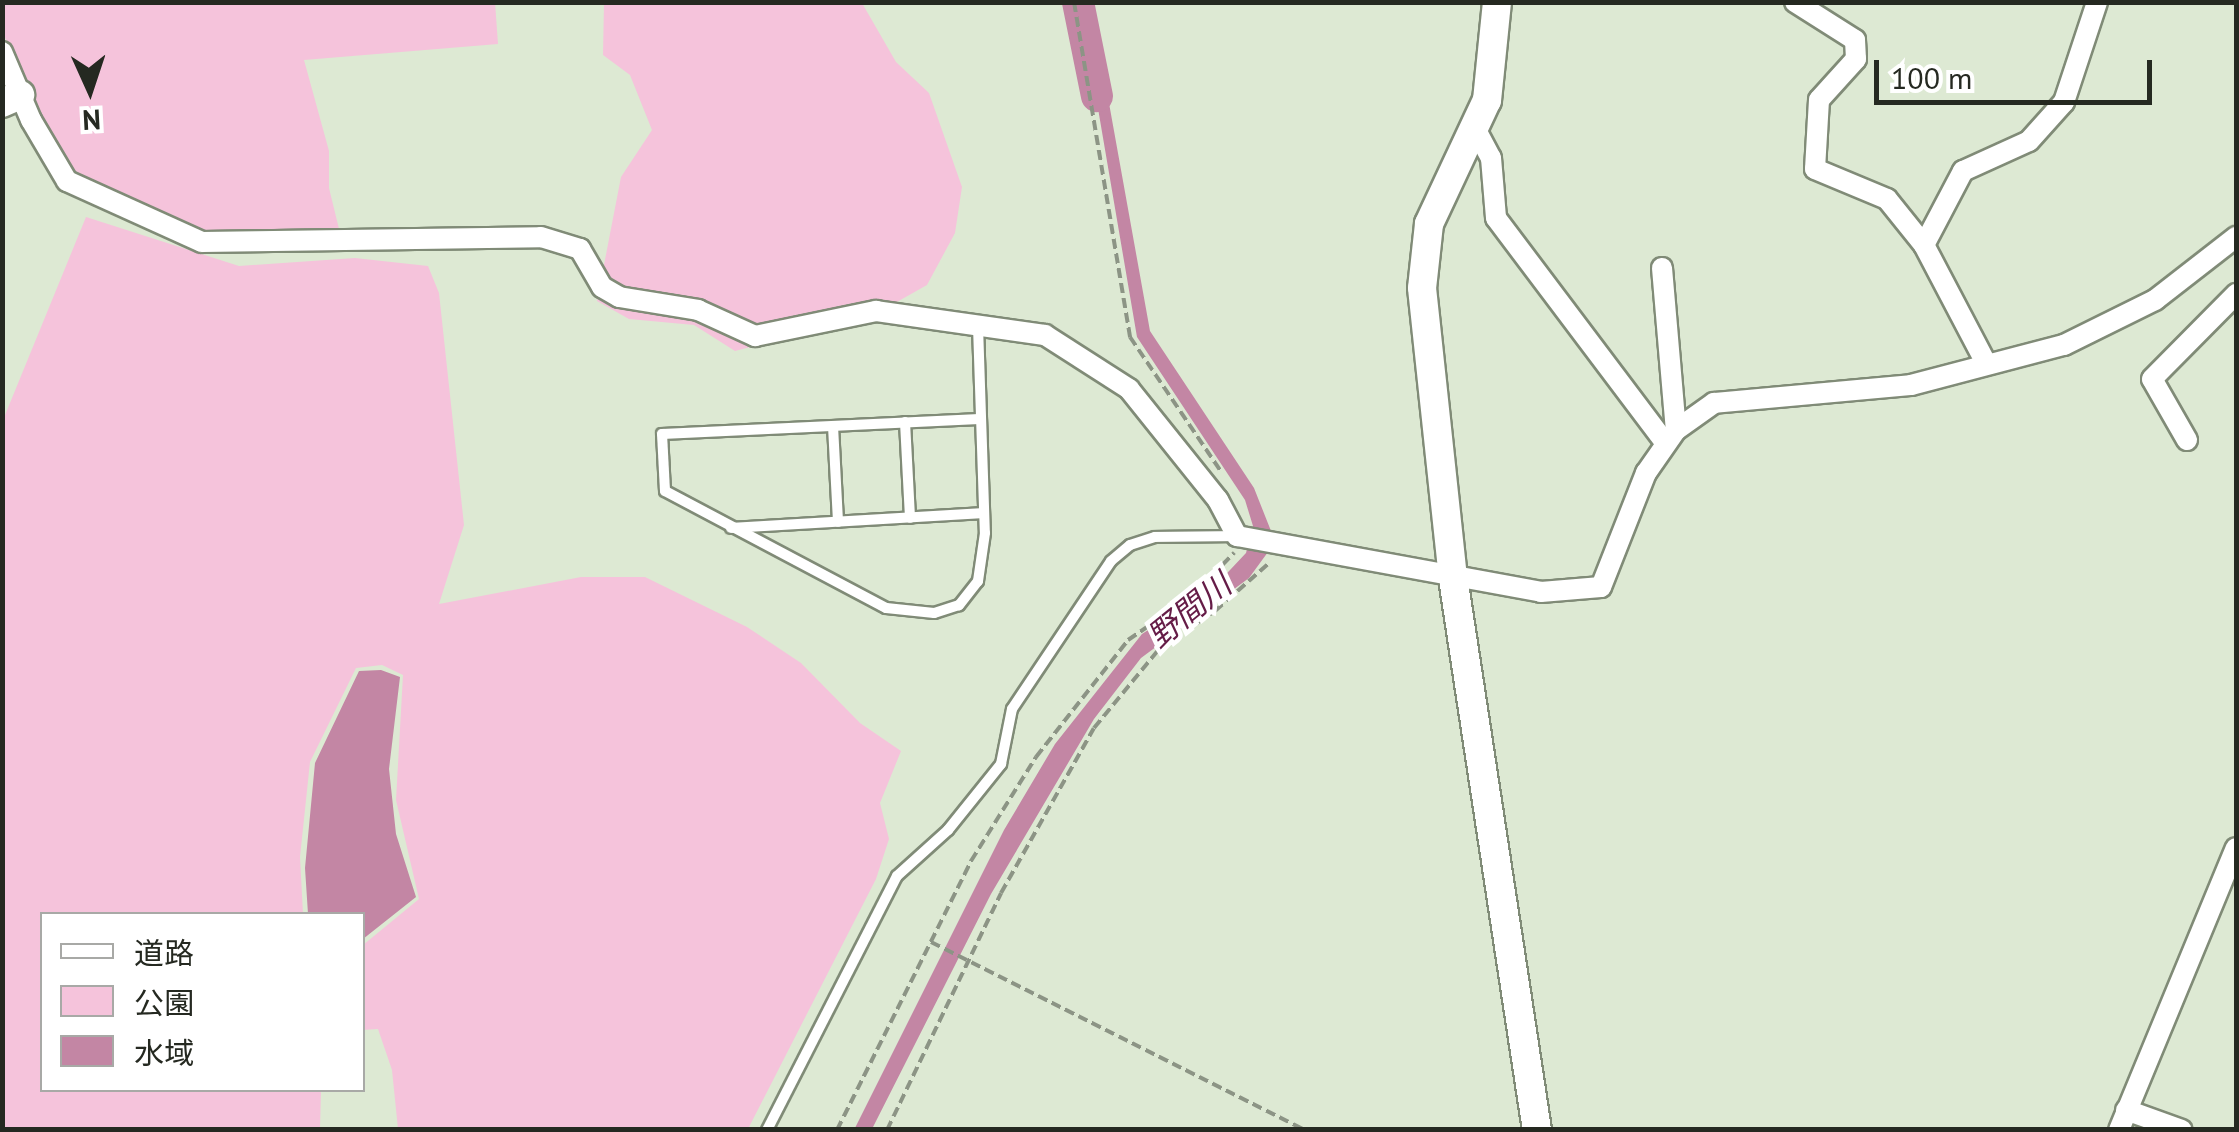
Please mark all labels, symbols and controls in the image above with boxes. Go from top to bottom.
north arrow [40,40,140,140]
scale bar [1879,40,2156,102]
text: 100 m [1891,58,1972,97]
text: N [81,102,102,139]
water label: 野間川 [1140,565,1238,655]
legend [40,912,365,1092]
text: 道路 [134,933,194,972]
text: 公園 [134,983,194,1022]
text: 水域 [134,1033,194,1072]

